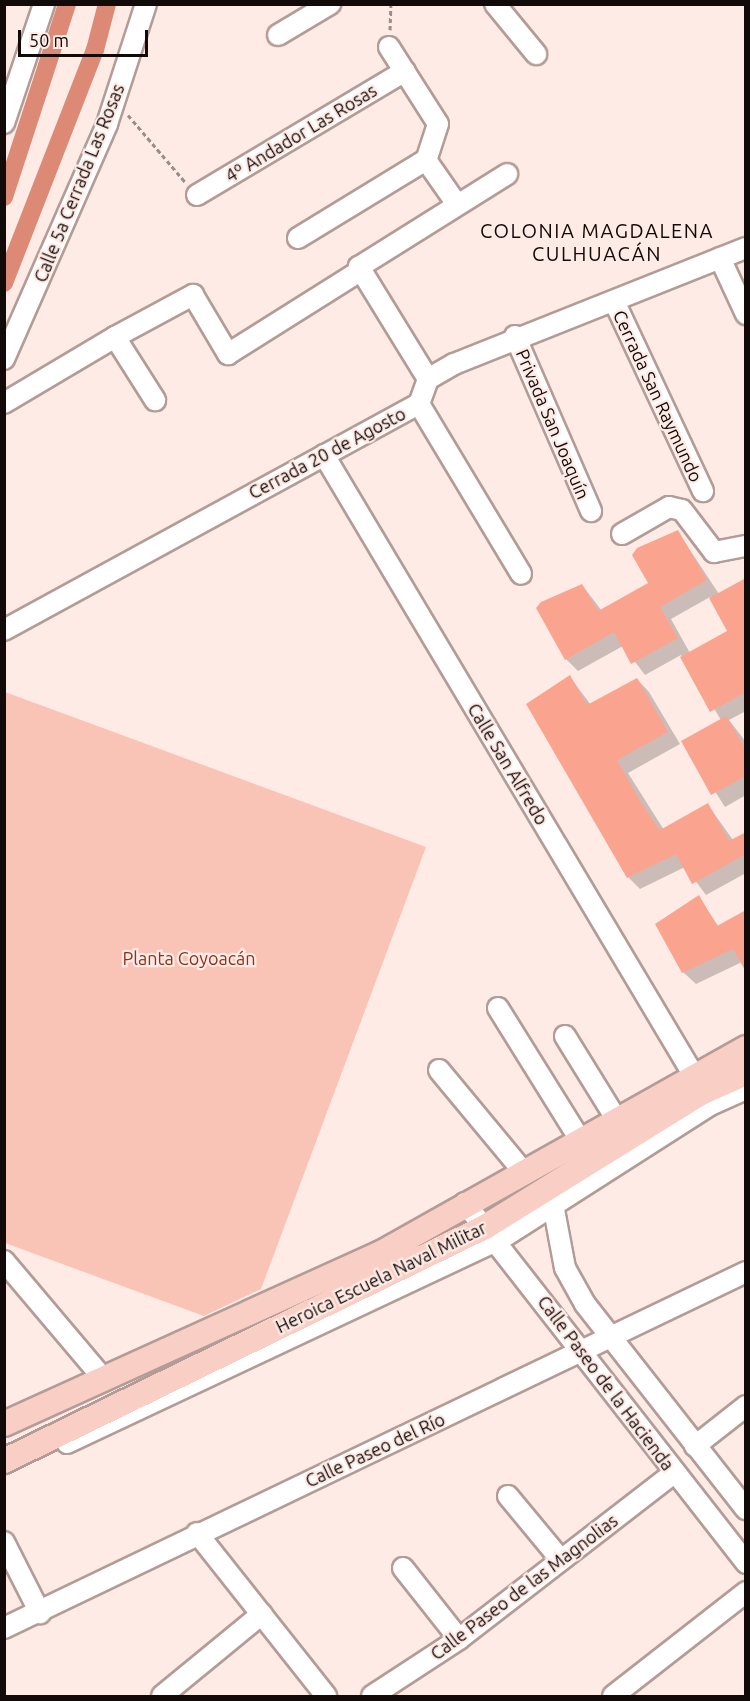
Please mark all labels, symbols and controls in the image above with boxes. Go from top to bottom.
scale bar [21,18,152,56]
text: 50 m [29,30,69,50]
street label: 4º Andador Las Rosas [221,79,381,187]
street label: Calle 5a Cerrada Las Rosas [29,81,129,285]
district label: COLONIA MAGDALENA CULHUACÁN [480,218,714,265]
street label: Cerrada San Raymundo [609,307,707,485]
street label: Privada San Joaquín [512,346,594,502]
street label: Cerrada 20 de Agosto [245,402,409,504]
street label: Calle San Alfredo [463,699,553,829]
park label: Planta Coyoacán [122,947,256,969]
street label: Heroica Escuela Naval Militar [272,1217,490,1337]
street label: Calle Paseo de la Hacienda [533,1291,679,1475]
street label: Calle Paseo del Río [302,1408,448,1492]
street label: Calle Paseo de las Magnolias [426,1510,622,1664]

